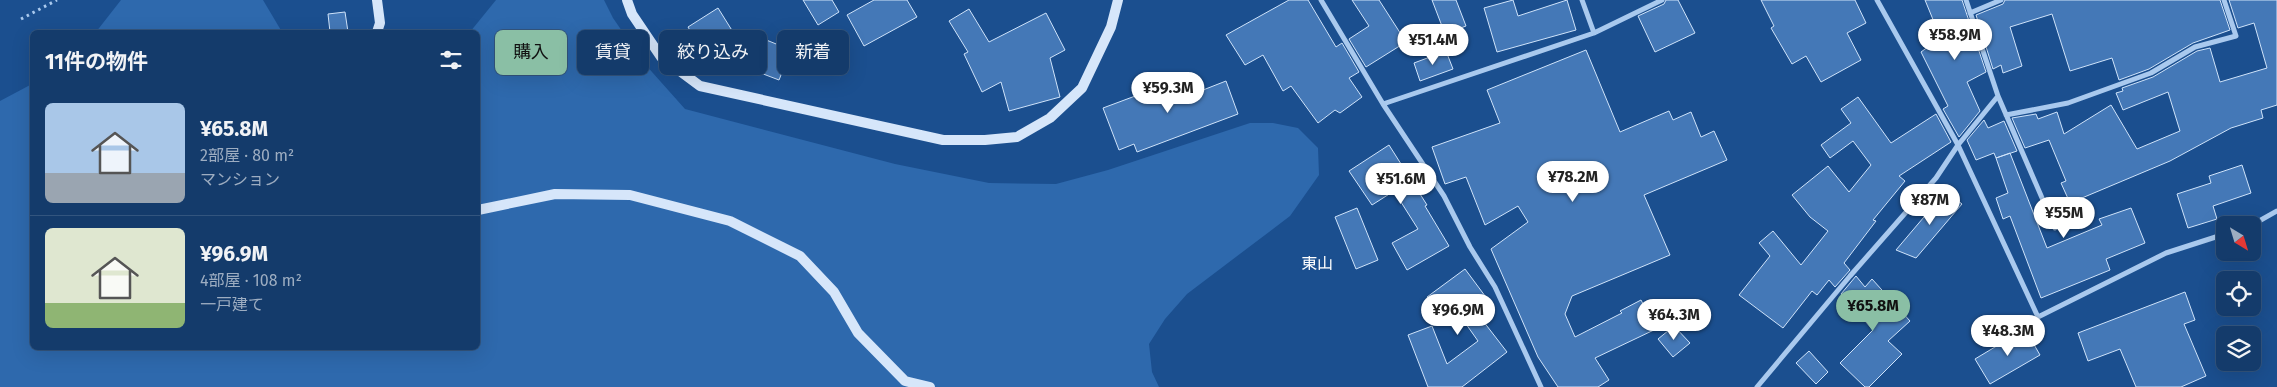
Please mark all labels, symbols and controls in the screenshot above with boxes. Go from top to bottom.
pin: ¥58.9M [1914,18,1996,61]
pin: ¥51.4M [1392,23,1474,66]
text: ¥58.9M [1929,25,1981,44]
chip: 購入 [495,30,567,75]
chip: 賃貸 [577,30,649,75]
chip: 絞り込み [659,30,767,75]
chip: 新着 [777,30,849,75]
text: ¥51.4M [1408,30,1458,49]
icon: filters [437,46,465,74]
text: 11件の物件 [45,49,148,75]
pin: ¥59.3M [1127,72,1209,114]
text: ¥59.3M [1142,78,1194,97]
text: ¥65.8M [200,116,268,142]
icon: home [85,123,145,183]
text: 2部屋 · 80 m² [200,146,294,165]
pin: ¥78.2M [1532,160,1614,203]
pin: ¥51.6M [1360,162,1442,205]
text: ¥78.2M [1548,167,1598,186]
text: ¥51.6M [1376,169,1426,188]
text: マンション [200,170,280,189]
pin: ¥87M [1900,184,1960,226]
text: ¥87M [1911,190,1949,209]
pin: ¥55M [2034,196,2094,239]
text: ¥55M [2045,203,2083,222]
north arrow [2216,216,2261,261]
map controls [2216,216,2261,371]
text: ¥96.9M [200,241,268,267]
icon: home [85,248,145,308]
district label: 東山 [1301,254,1333,273]
text: 4部屋 · 108 m² [200,271,302,290]
button: locate [2216,271,2261,316]
pin: ¥65.8M [1832,290,1914,332]
pin: ¥96.9M [1417,294,1499,336]
text: 一戸建て [200,295,264,314]
text: ¥65.8M [1847,296,1899,315]
pin: ¥64.3M [1633,298,1715,341]
text: ¥96.9M [1432,300,1484,319]
text: ¥64.3M [1648,305,1700,324]
pin: ¥48.3M [1967,314,2049,357]
text: ¥48.3M [1982,321,2034,340]
button: layers [2216,326,2261,371]

